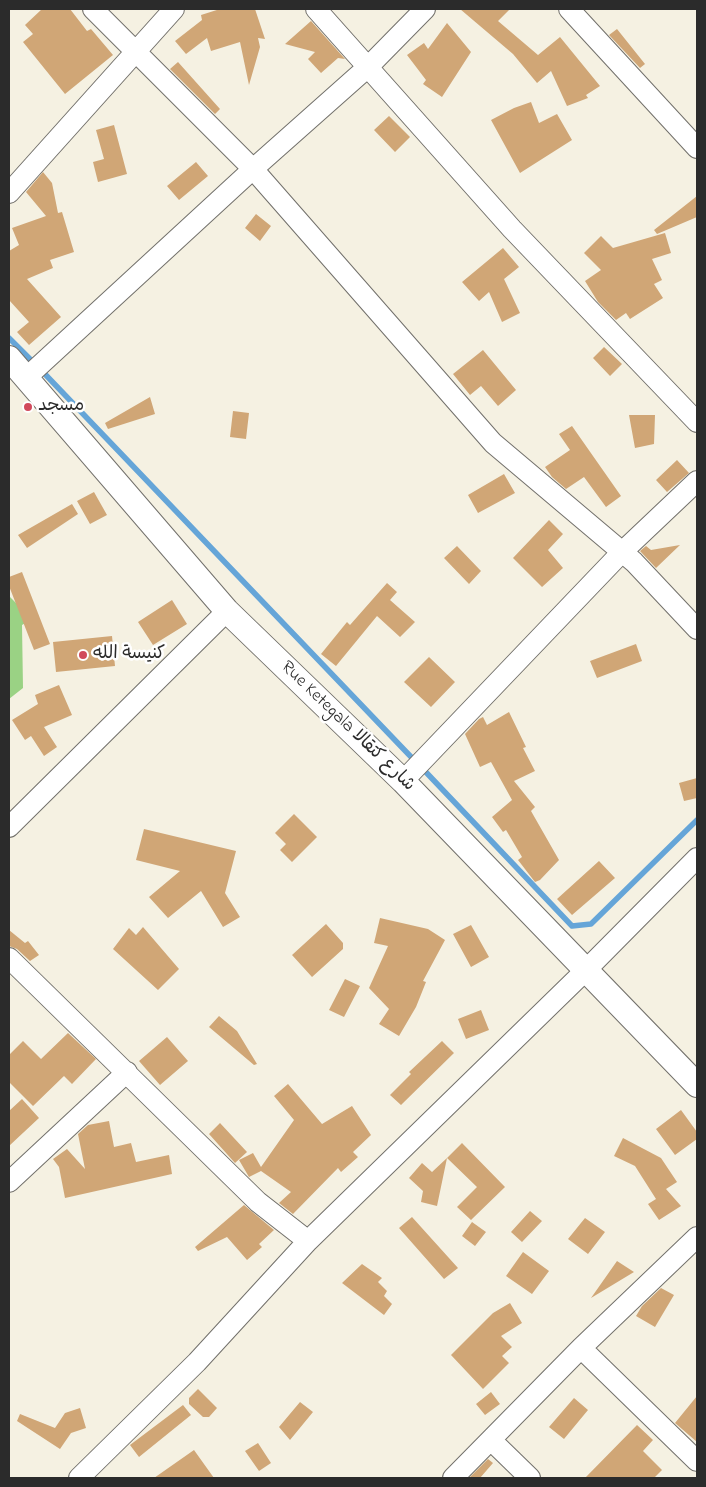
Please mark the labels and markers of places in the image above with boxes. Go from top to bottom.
place label: مسجد [38,396,84,418]
marker: مسجد [22,401,34,413]
place label: كنيسة الله [93,644,165,666]
marker: كنيسة الله [77,649,89,661]

